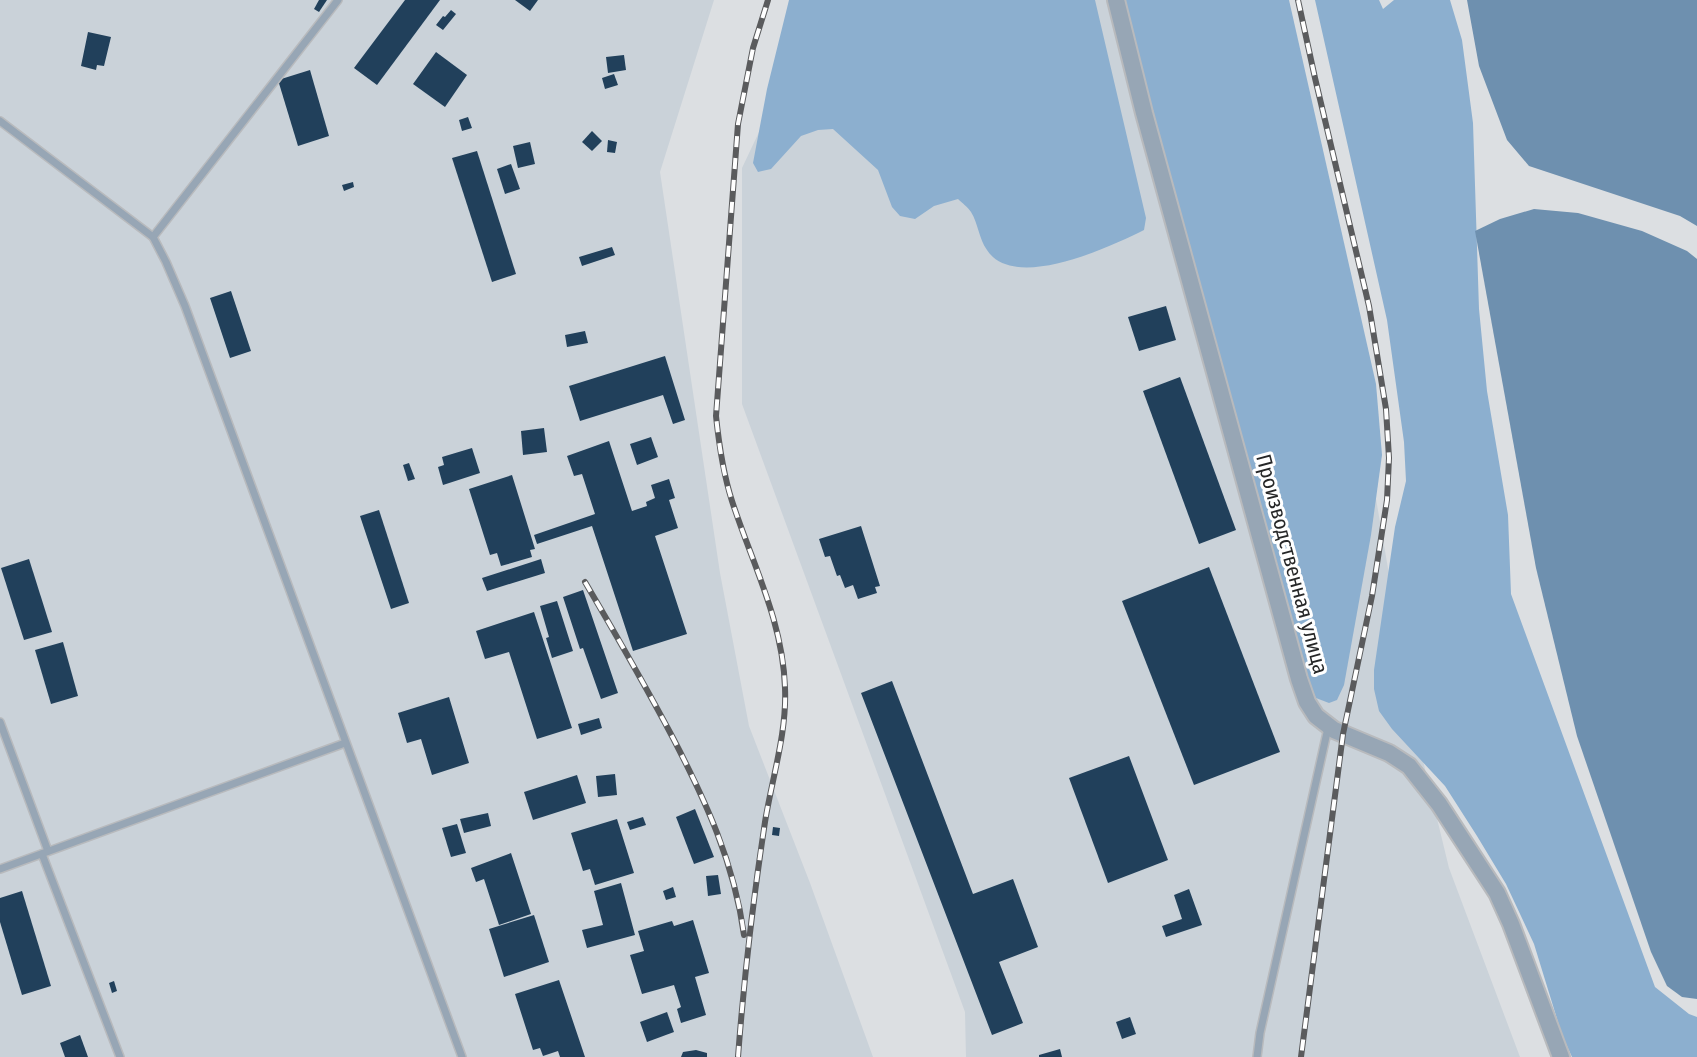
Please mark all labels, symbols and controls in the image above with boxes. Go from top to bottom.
street label: Производственная улица [1250,451,1334,677]

